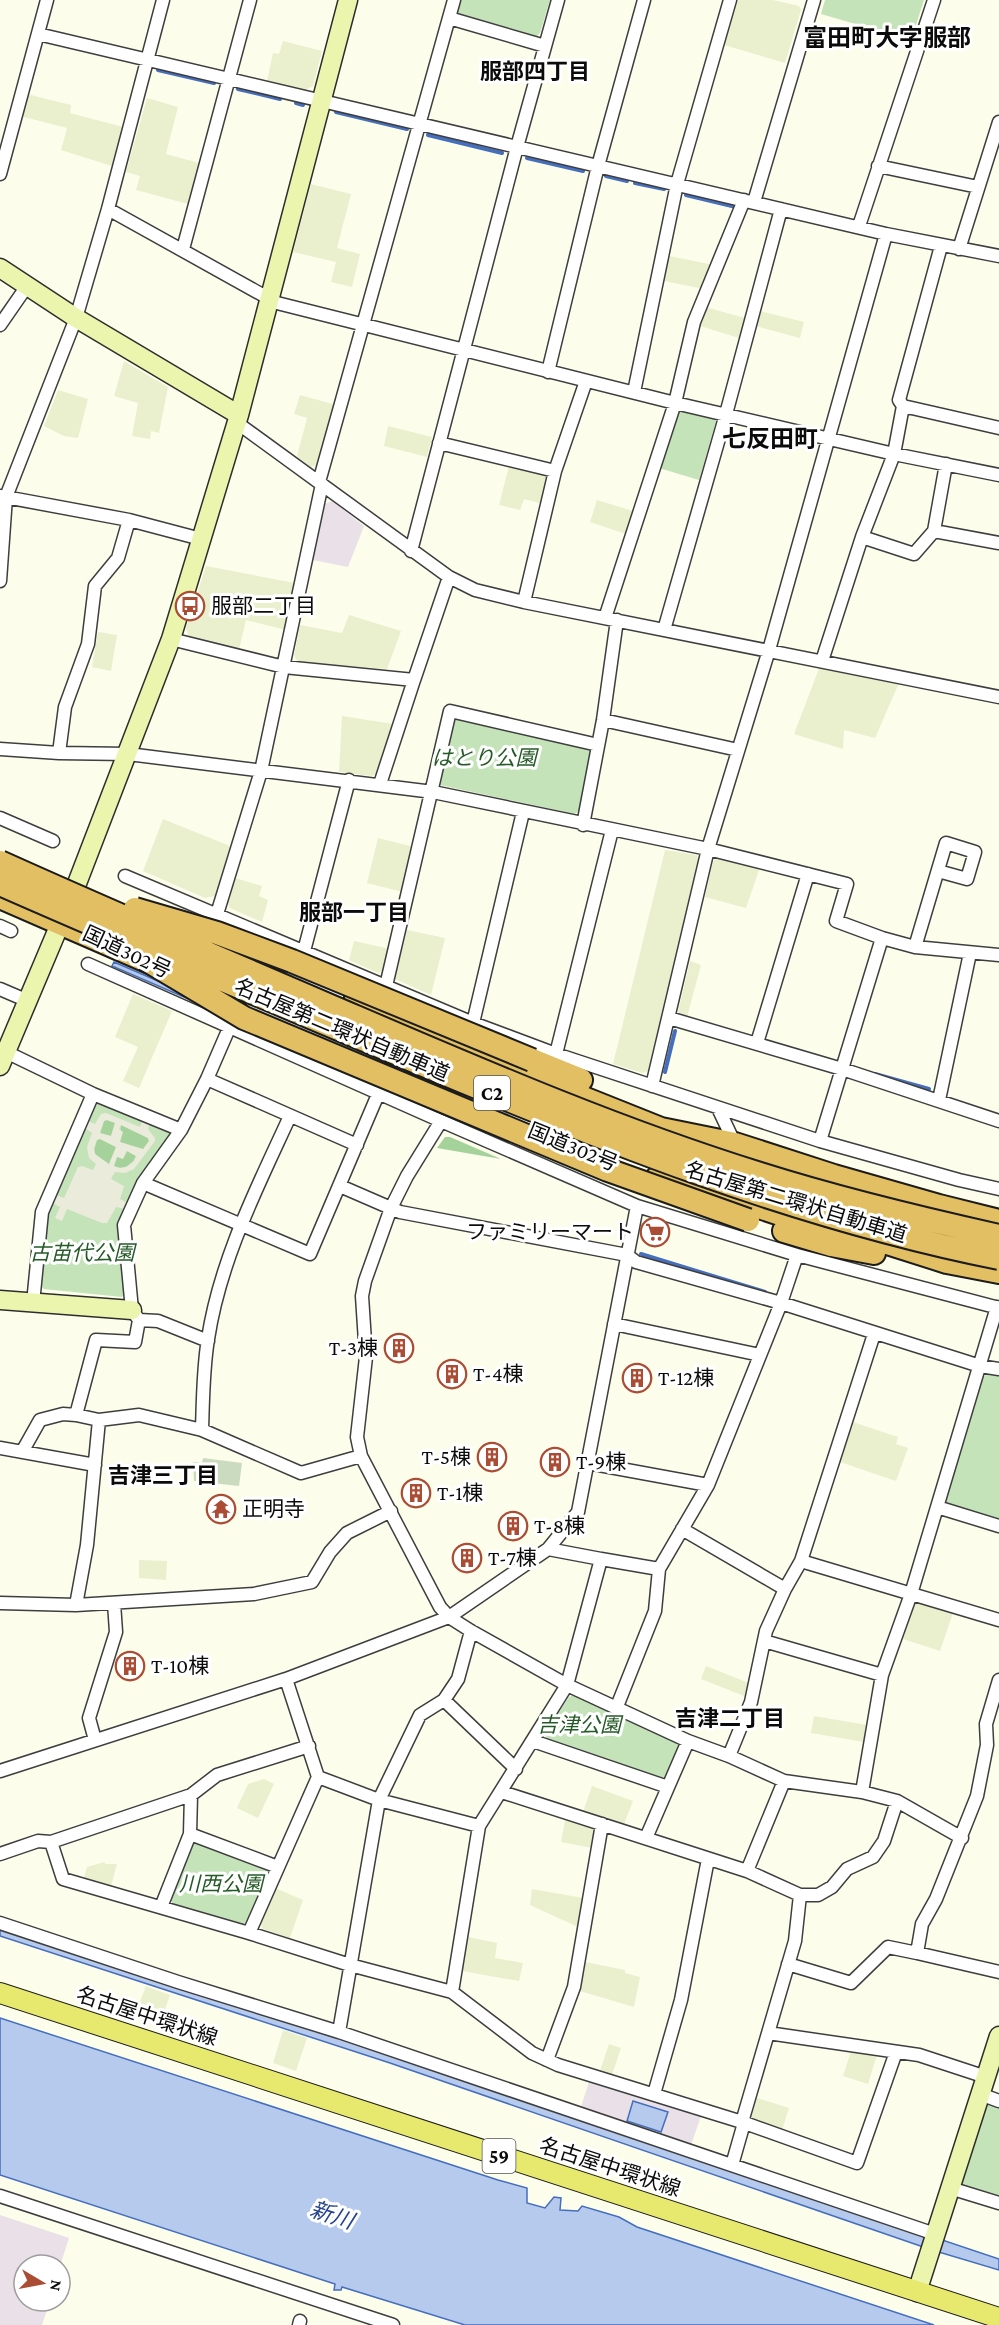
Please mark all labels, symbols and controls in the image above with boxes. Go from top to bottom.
district label: 富田町大字服部 [803,24,971,51]
district label: 服部四丁目 [480,59,590,84]
district label: 七反田町 [722,425,818,452]
bus stop icon: 服部二丁目 [174,590,206,622]
place label: 服部二丁目 [211,594,316,618]
park label: はとり公園 [432,746,539,770]
district label: 服部一丁目 [299,900,409,925]
street label: 国道302号 [79,921,175,983]
street label: 名古屋第二環状自動車道 [231,974,453,1086]
road number: C2 [474,1076,510,1110]
street label: 国道302号 [525,1118,621,1176]
street label: 名古屋第二環状自動車道 [682,1157,910,1247]
supermarket icon: ファミリーマート [639,1216,671,1248]
place label: ファミリーマート [466,1220,634,1244]
park label: 古苗代公園 [30,1241,137,1265]
building icon: T-3棟 [383,1332,415,1364]
place label: T-3棟 [329,1336,378,1360]
building icon: T-4棟 [436,1358,468,1390]
place label: T-4棟 [473,1362,524,1386]
building icon: T-12棟 [621,1362,653,1394]
place label: T-12棟 [658,1366,714,1390]
building icon: T-5棟 [476,1441,508,1473]
place label: T-5棟 [422,1445,471,1469]
building icon: T-9棟 [539,1446,571,1478]
place label: T-9棟 [576,1450,626,1474]
district label: 吉津三丁目 [108,1463,218,1488]
building icon: T-1棟 [400,1477,432,1509]
place label: T-1棟 [437,1481,483,1505]
temple icon: 正明寺 [205,1493,237,1525]
place label: 正明寺 [242,1497,305,1521]
building icon: T-8棟 [497,1510,529,1542]
place label: T-8棟 [534,1514,585,1538]
building icon: T-7棟 [451,1542,483,1574]
place label: T-7棟 [488,1546,537,1570]
building icon: T-10棟 [114,1650,146,1682]
place label: T-10棟 [151,1654,209,1678]
district label: 吉津二丁目 [675,1706,785,1731]
park label: 吉津公園 [537,1713,624,1737]
park label: 川西公園 [179,1872,266,1896]
street label: 名古屋中環状線 [73,1982,221,2050]
street label: 名古屋中環状線 [536,2133,684,2201]
road number: 59 [482,2139,516,2173]
water label: 新川 [307,2196,359,2234]
north arrow [12,2253,72,2313]
text: N [47,2279,66,2292]

